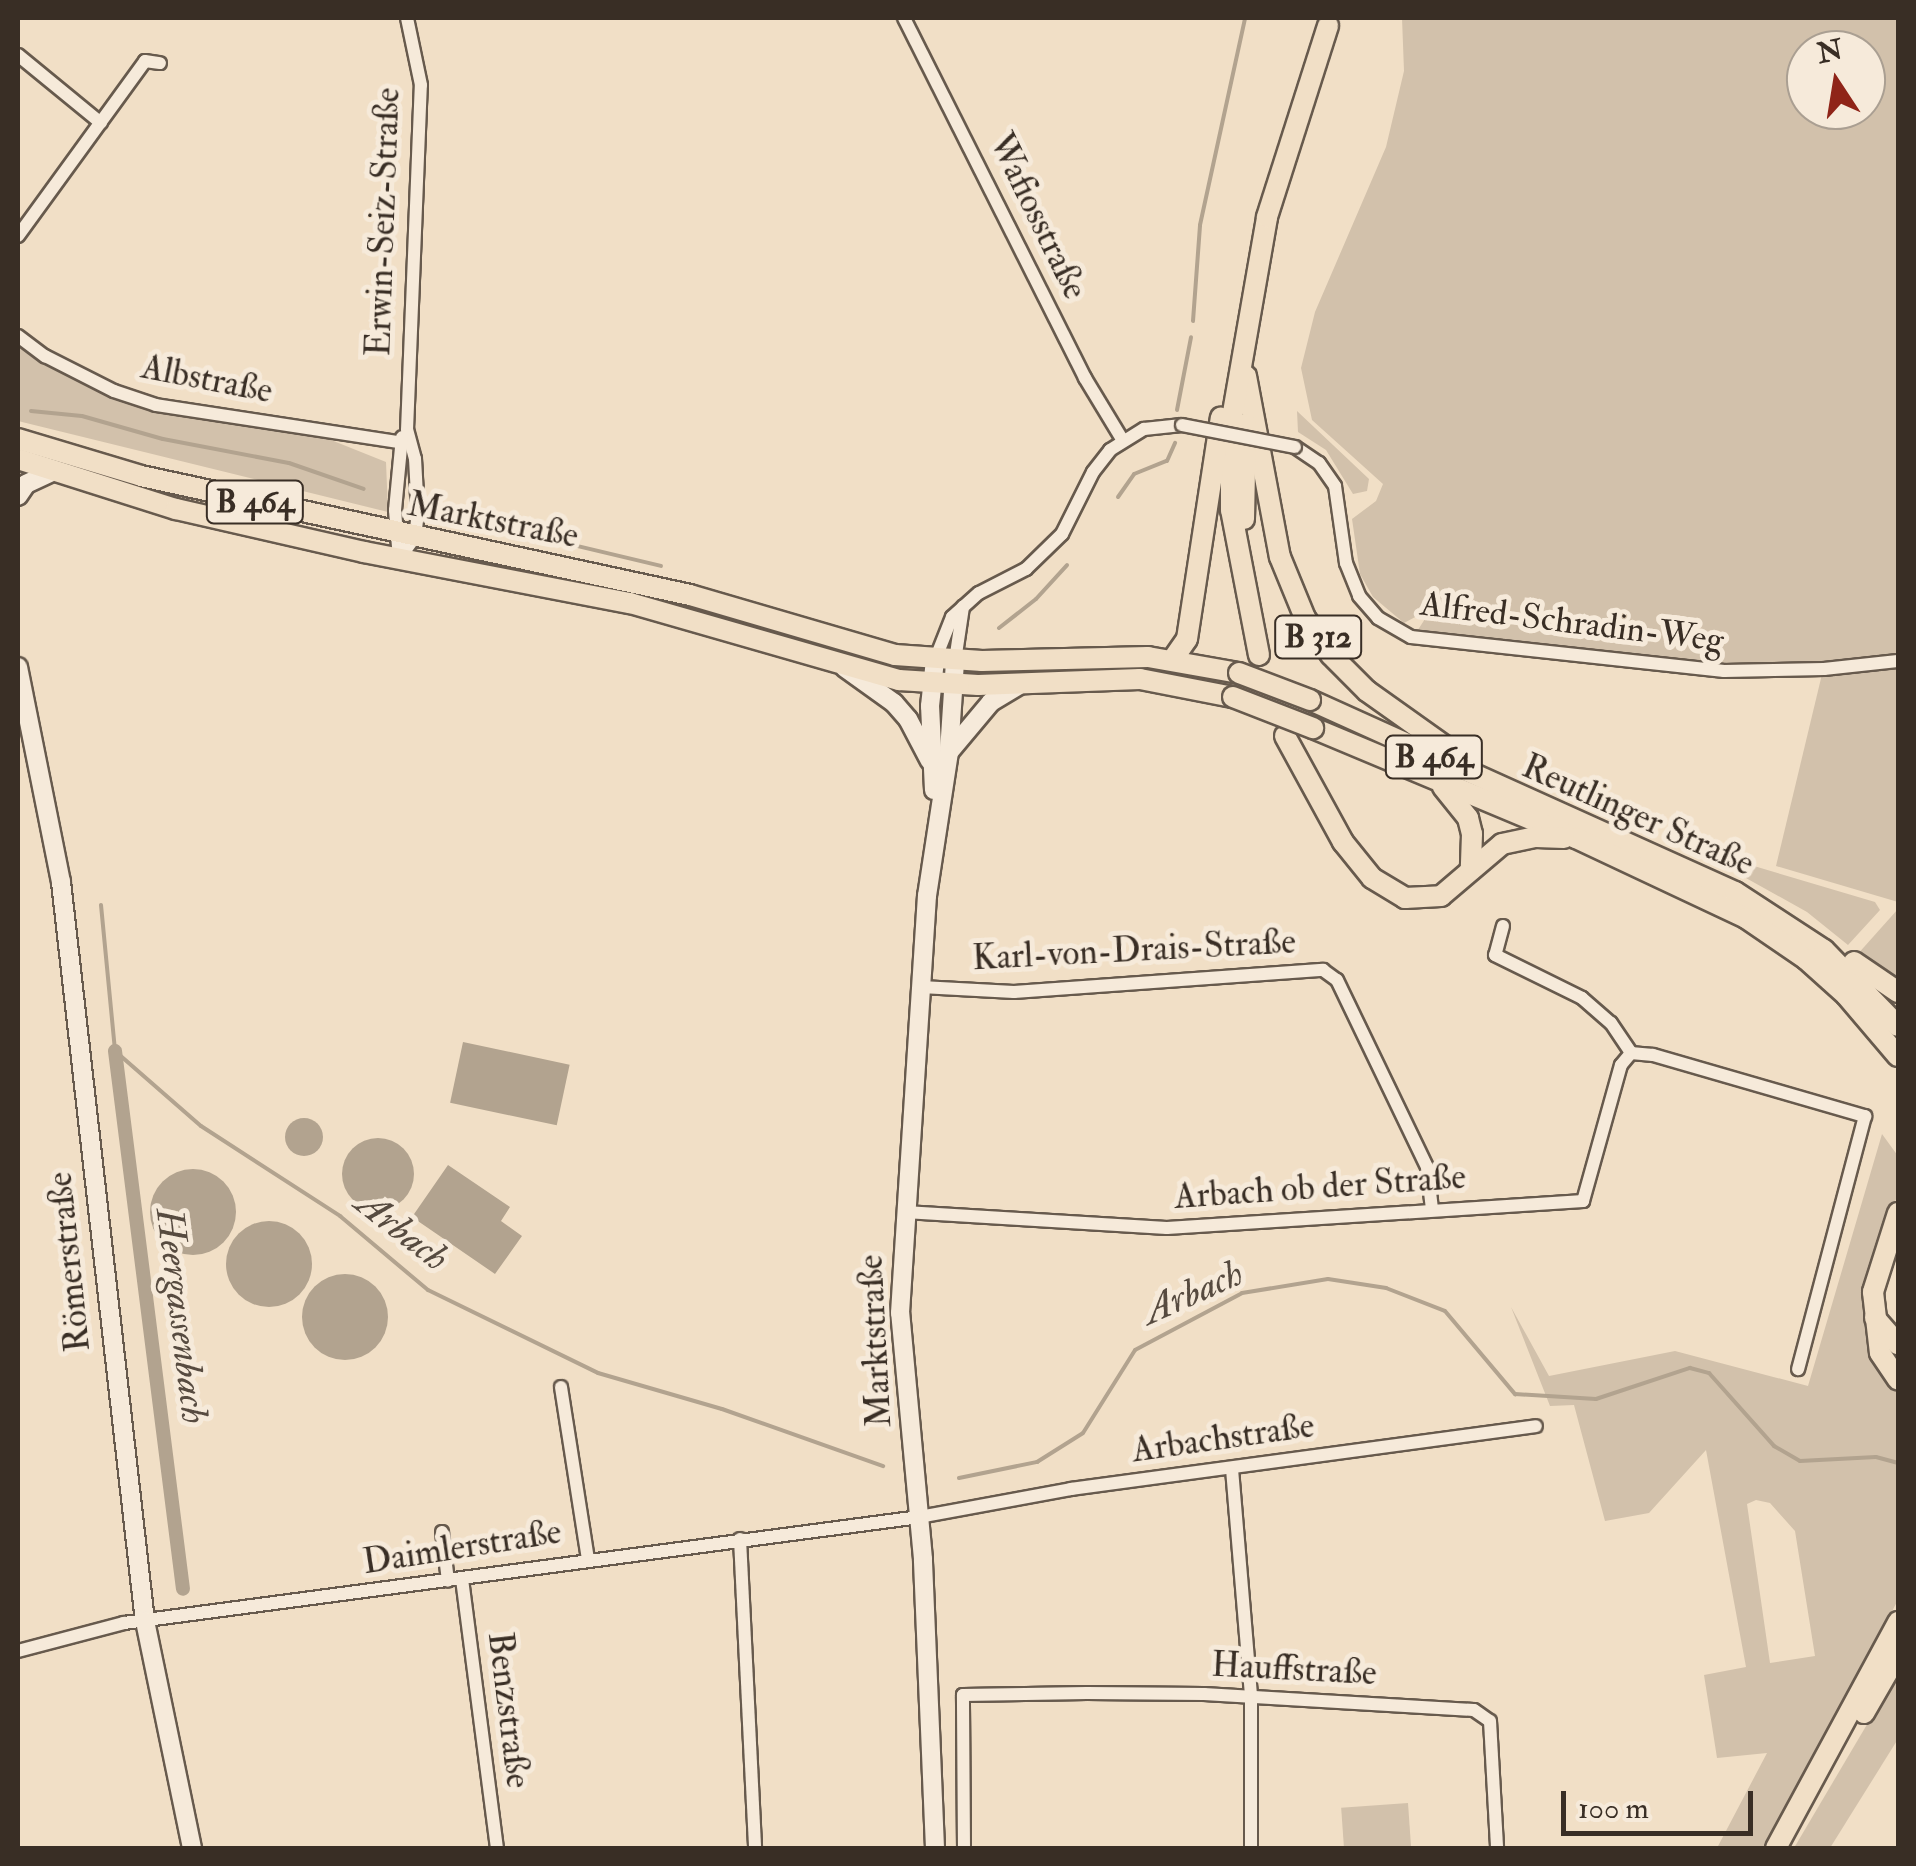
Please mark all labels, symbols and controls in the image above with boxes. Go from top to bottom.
north arrow [1786,30,1886,130]
text: N [1814,32,1846,72]
street label: Erwin-Seiz-Straße [357,87,409,357]
street label: Wafiosstraße [980,126,1096,306]
street label: Albstraße [138,346,276,412]
road number: B 464 [205,475,305,529]
street label: Marktstraße [404,483,582,557]
street label: Alfred-Schradin-Weg [1418,583,1726,661]
road number: B 312 [1273,610,1363,664]
road number: B 464 [1384,730,1484,784]
street label: Reutlinger Straße [1516,745,1760,885]
street label: Karl-von-Drais-Straße [971,921,1297,979]
street label: Arbach ob der Straße [1173,1156,1467,1218]
street label: Römerstraße [39,1170,99,1354]
water label: Arbach [347,1181,457,1281]
water label: Heergassenbach [145,1206,217,1426]
water label: Arbach [1136,1251,1250,1335]
street label: Marktstraße [850,1254,900,1428]
street label: Arbachstraße [1129,1404,1317,1472]
street label: Daimlerstraße [360,1511,564,1583]
street label: Benzstraße [479,1630,539,1790]
street label: Hauffstraße [1210,1644,1378,1694]
scale bar [1566,1771,1758,1833]
text: 100 m [1578,1790,1649,1827]

